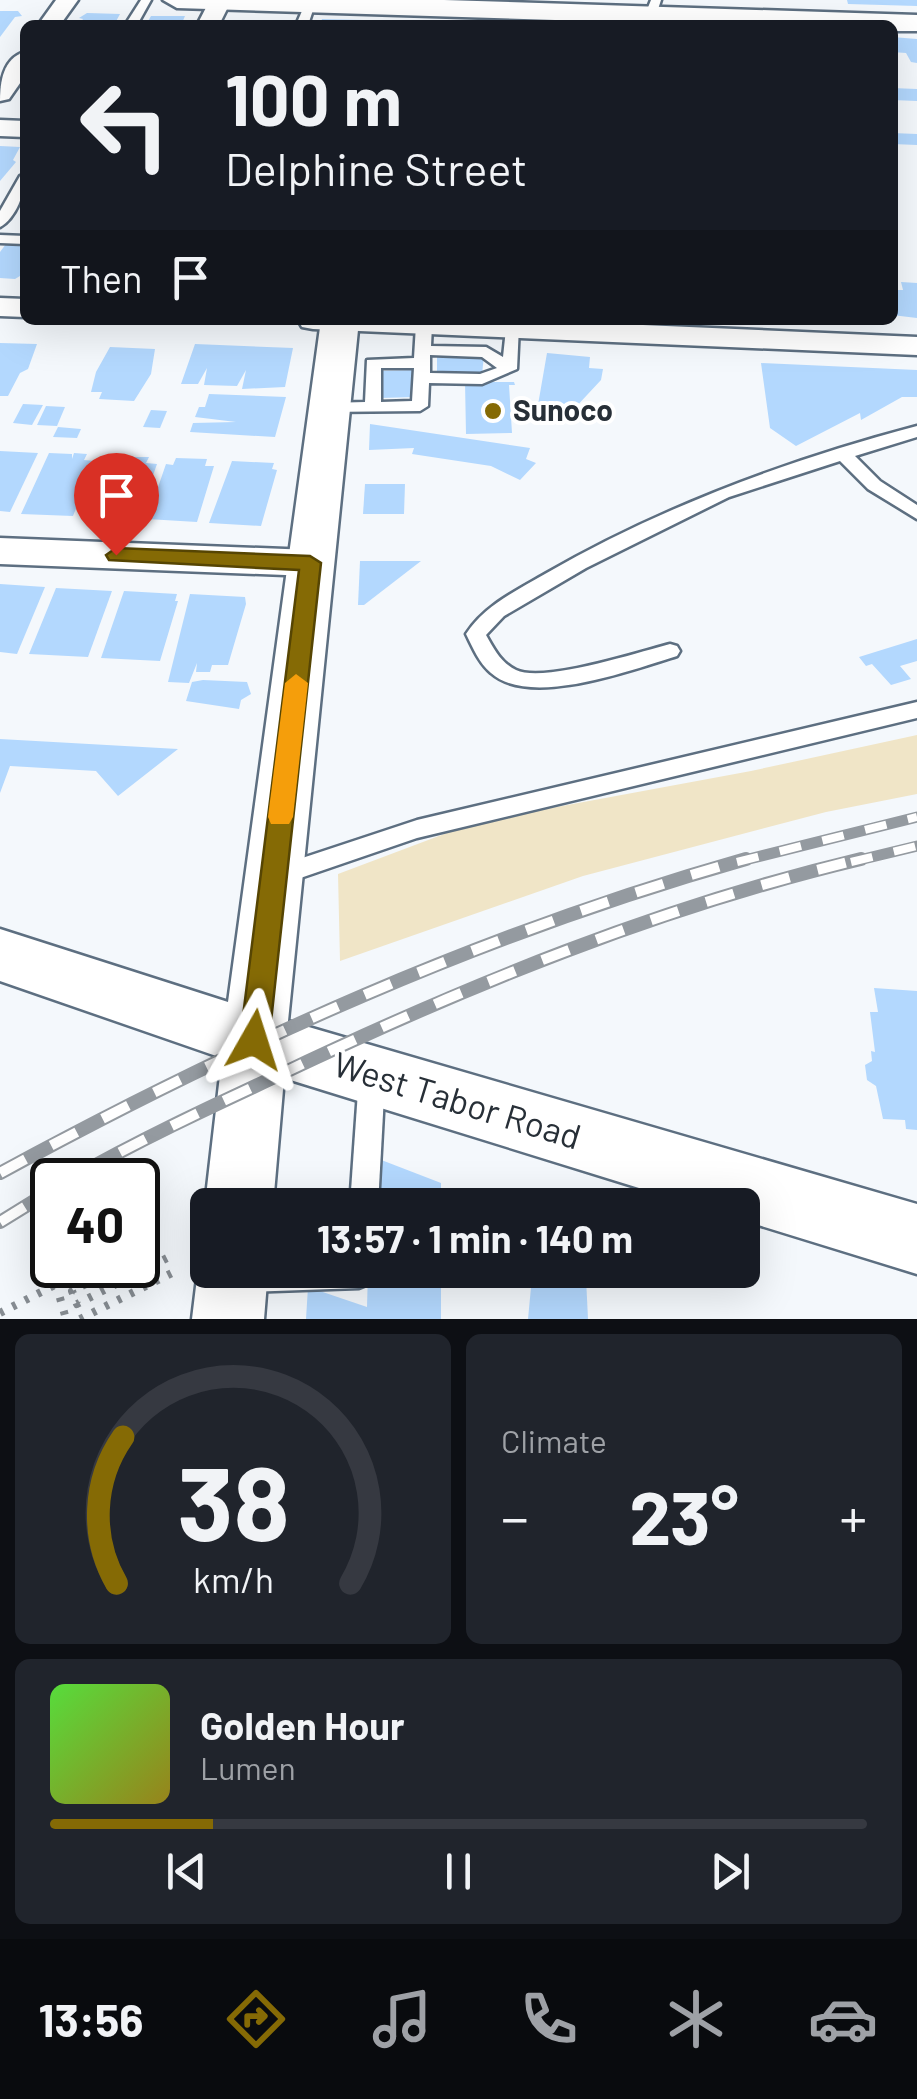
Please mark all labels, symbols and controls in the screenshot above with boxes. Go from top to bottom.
text: 100 m [225,56,402,140]
icon: left [60,60,190,190]
text: Delphine Street [225,141,527,195]
icon: arrive [163,250,218,305]
text: Then [60,255,143,301]
place label: Sunoco [513,391,613,427]
marker: Sunoco [482,400,504,422]
pin [74,453,159,556]
icon: arrive [89,468,144,523]
position arrow [202,988,306,1092]
street label: West Tabor Road [329,1042,586,1157]
speed limit sign: 40 [30,1158,160,1288]
text: 13:57 · 1 min · 140 m [317,1215,633,1261]
text: Climate [501,1421,607,1459]
text: 38 [177,1437,289,1562]
text: 23° [629,1470,739,1560]
text: − [501,1483,529,1549]
text: + [839,1483,867,1549]
text: km/h [193,1557,273,1600]
text: Golden Hour [200,1702,405,1748]
text: Lumen [200,1748,296,1786]
icon: previous [159,1844,214,1899]
icon: pause [431,1844,486,1899]
icon: next [703,1844,758,1899]
icon: directions [221,1984,291,2054]
icon: music [367,1984,437,2054]
icon: phone [514,1984,584,2054]
icon: climate [661,1984,731,2054]
icon: car [808,1984,878,2054]
text: 13:56 [38,1992,144,2046]

